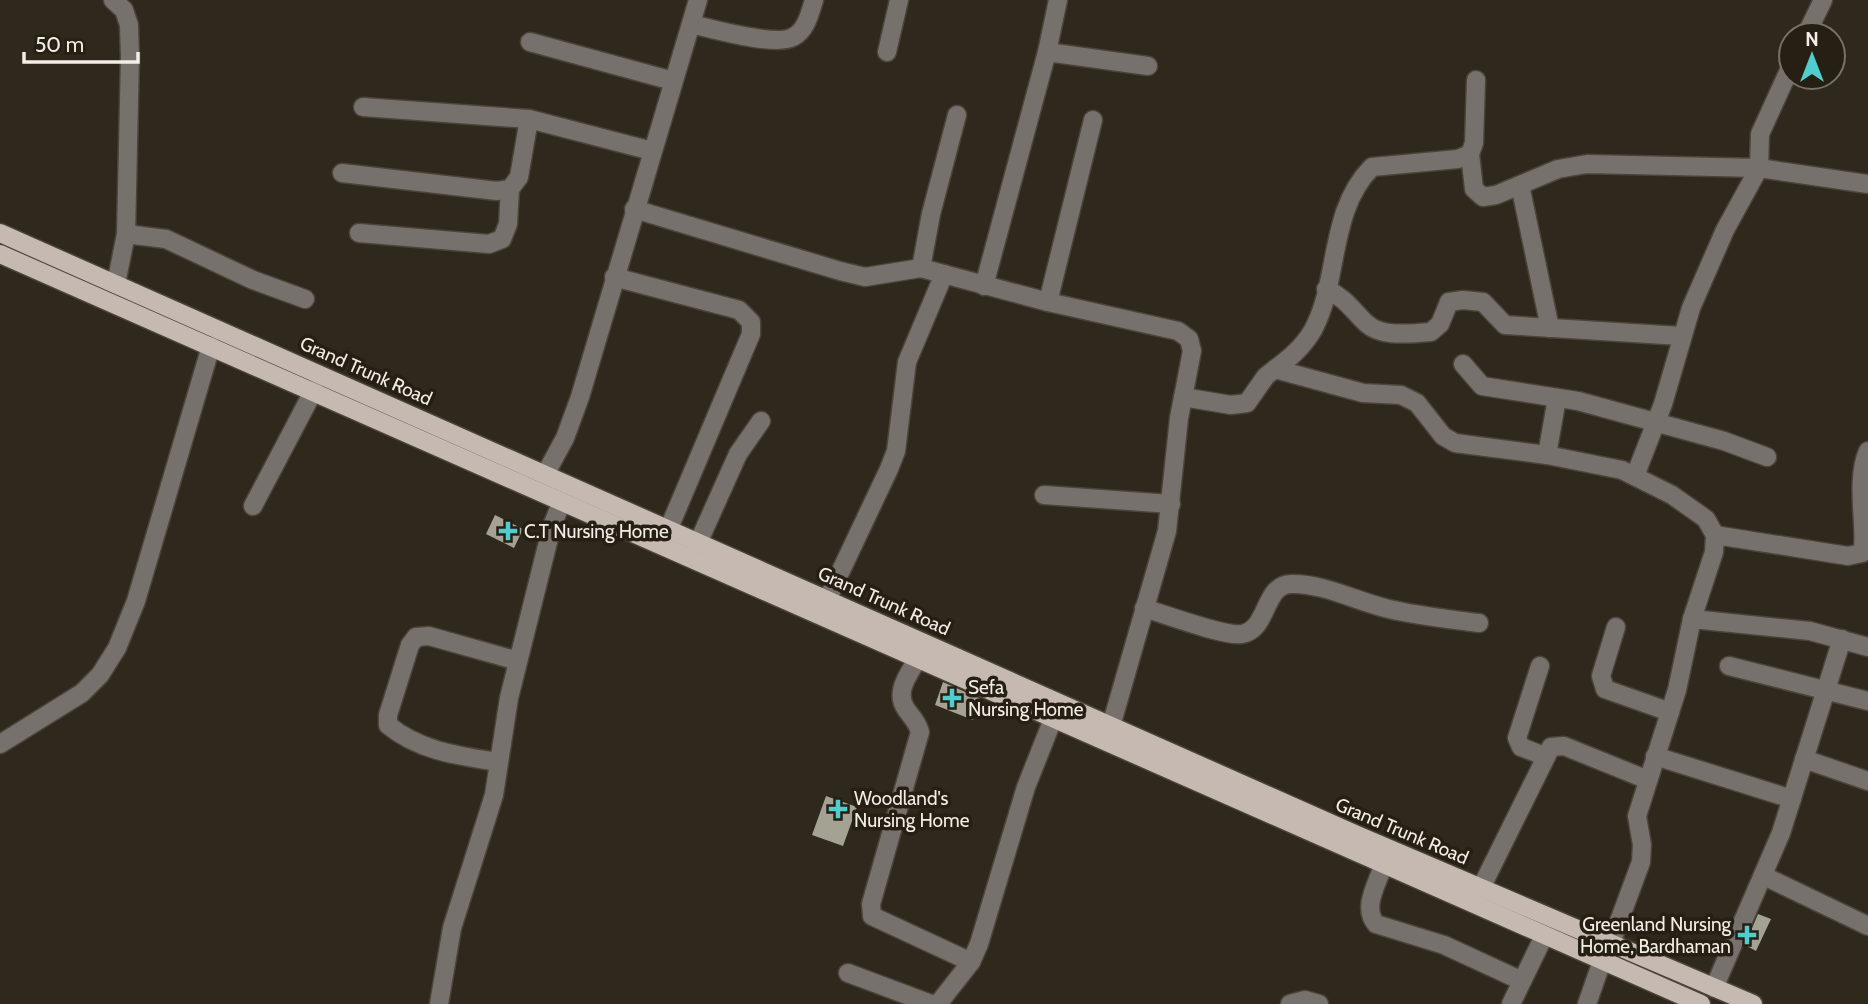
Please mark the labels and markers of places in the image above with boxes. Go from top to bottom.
place label: C.T Nursing Home [524,520,669,543]
marker: C.T Nursing Home [498,521,518,541]
place label: Sefa Nursing Home [968,676,1084,721]
marker: Sefa Nursing Home [942,688,962,708]
place label: Woodland's Nursing Home [854,787,970,832]
marker: Woodland's Nursing Home [828,799,848,819]
place label: Greenland Nursing Home, Bardhaman [1580,913,1732,958]
marker: Greenland Nursing Home, Bardhaman [1737,925,1757,945]

